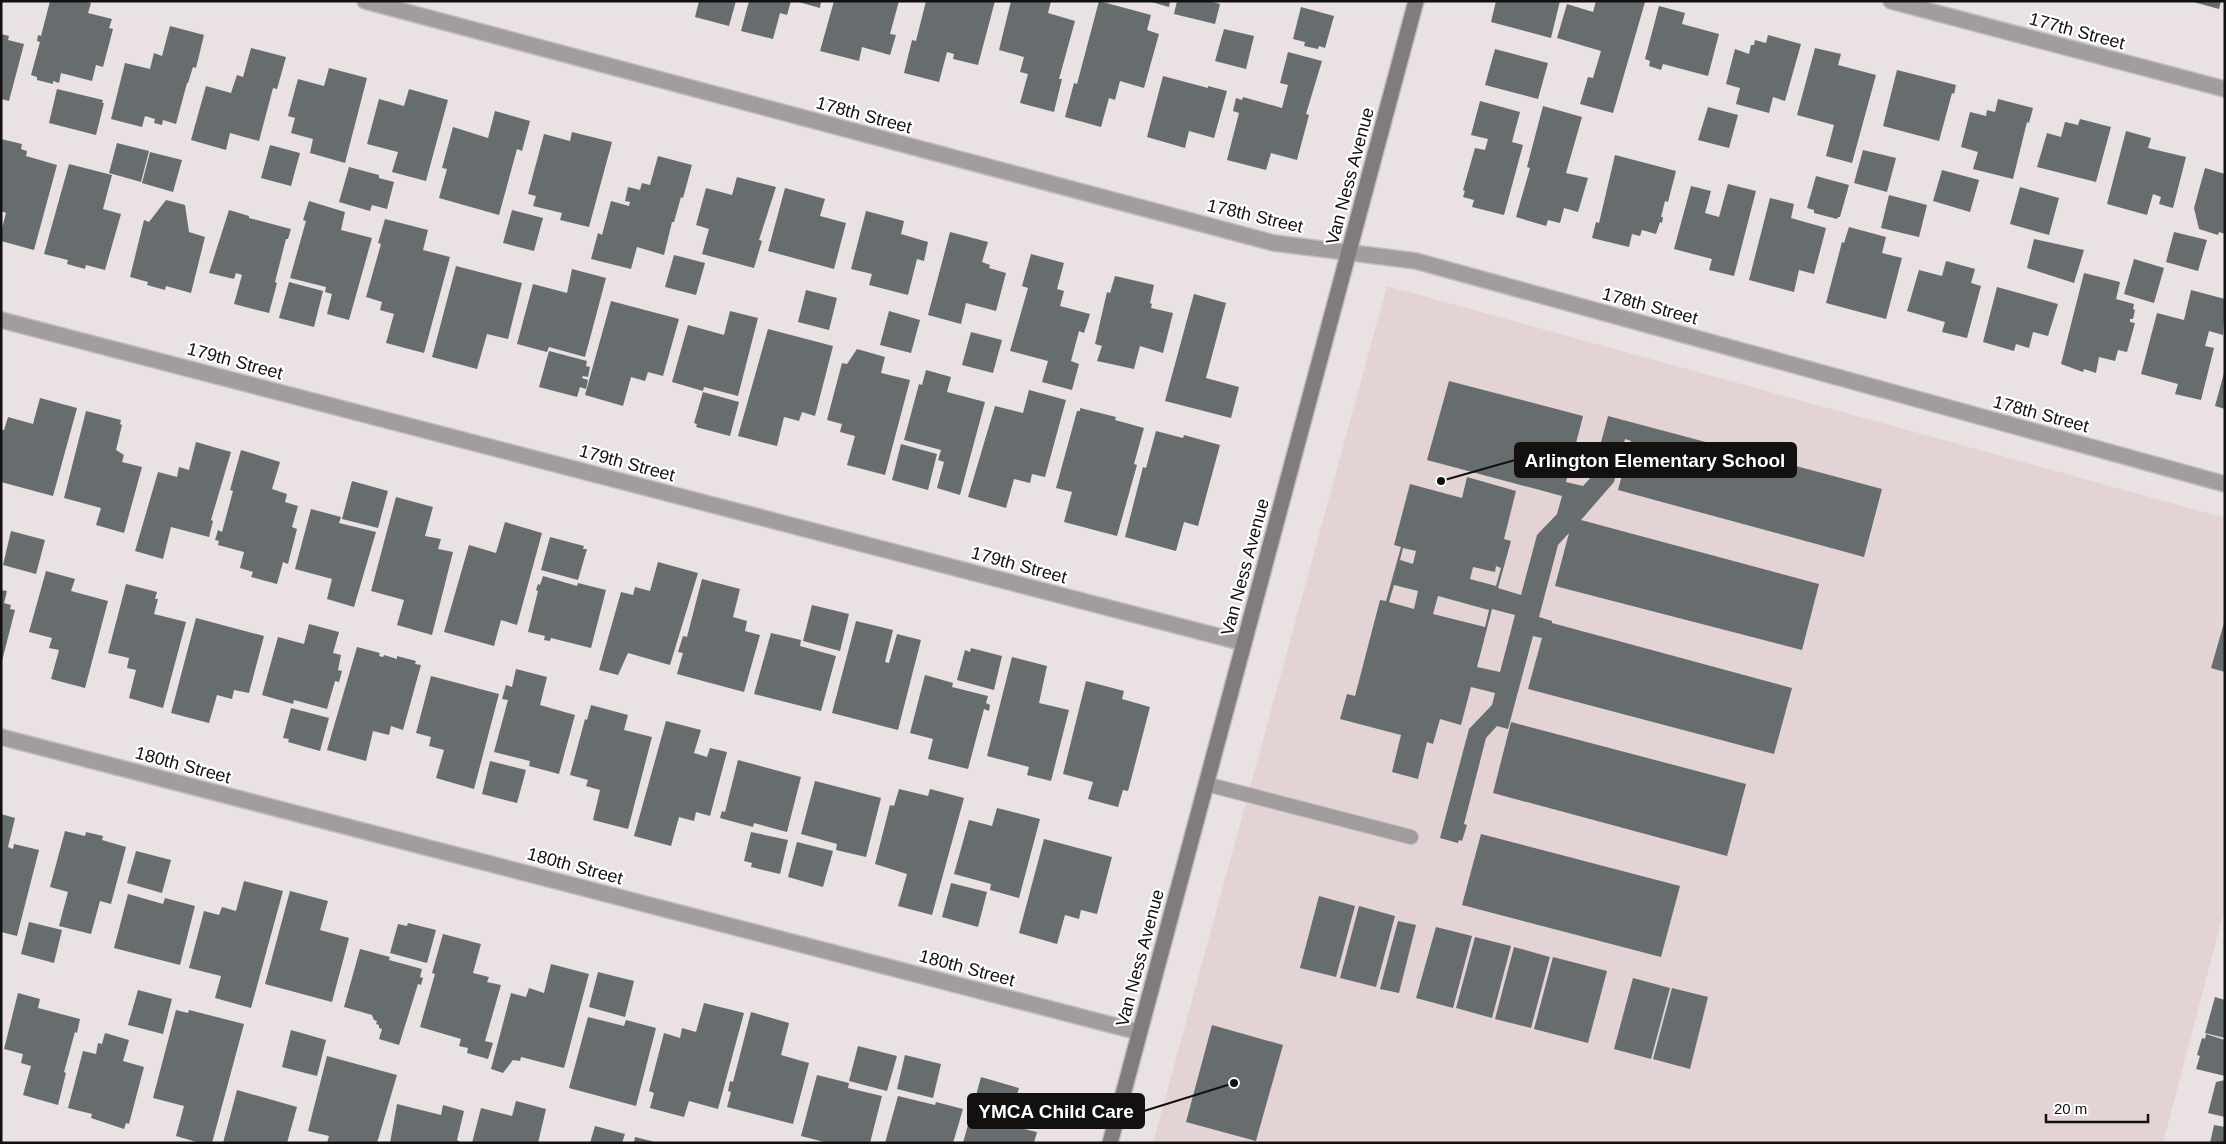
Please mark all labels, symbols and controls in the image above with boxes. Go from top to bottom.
street label: 177th Street [2027,9,2127,53]
street label: 178th Street [814,93,914,137]
street label: Van Ness Avenue [1322,105,1378,247]
street label: 178th Street [1205,195,1305,237]
street label: 178th Street [1600,284,1700,328]
street label: 179th Street [185,339,285,383]
street label: 178th Street [1991,392,2091,436]
street label: 179th Street [577,441,677,485]
callout: Arlington Elementary School [1515,443,1796,477]
text: Arlington Elementary School [1525,450,1785,471]
street label: Van Ness Avenue [1217,496,1273,638]
street label: 179th Street [969,543,1069,587]
street label: 180th Street [133,743,233,787]
street label: 180th Street [525,844,625,888]
street label: Van Ness Avenue [1112,887,1168,1029]
street label: 180th Street [917,946,1017,990]
scale bar [2046,1092,2148,1124]
callout: YMCA Child Care [968,1094,1144,1128]
text: 20 m [2054,1100,2087,1117]
text: YMCA Child Care [978,1101,1134,1122]

